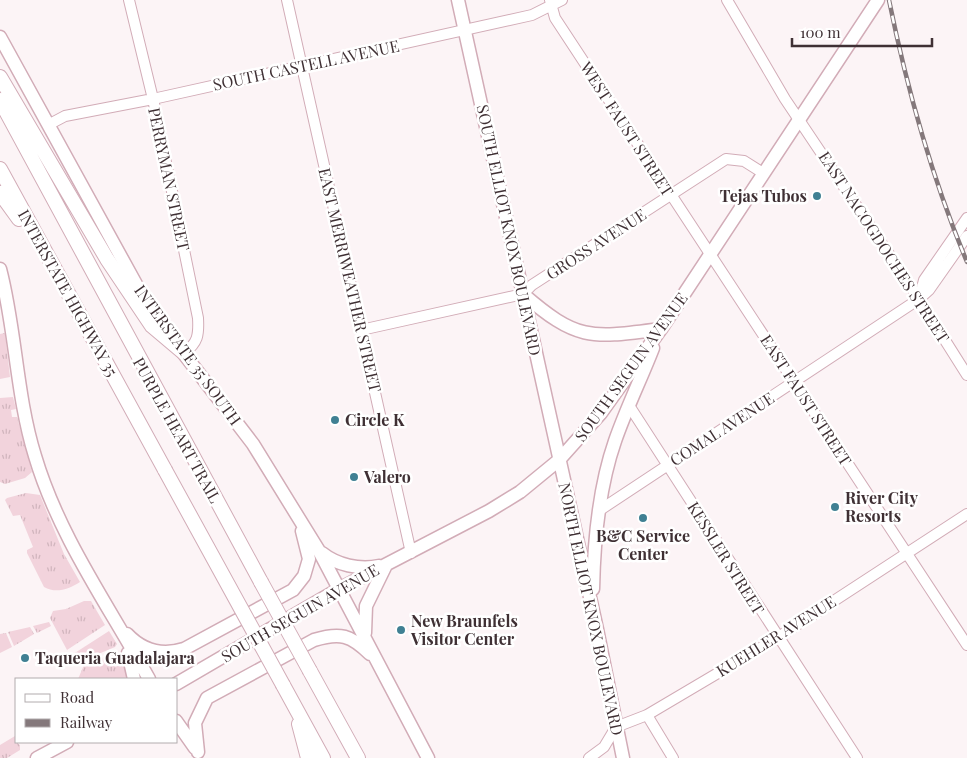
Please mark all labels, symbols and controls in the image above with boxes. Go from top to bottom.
scale bar [792,15,932,47]
text: 100 m [800,22,841,42]
street label: SOUTH CASTELL AVENUE [211,34,401,95]
street label: WEST FAUST STREET [576,57,679,200]
street label: SOUTH ELLIOT KNOX BOULEVARD [473,102,546,357]
street label: PERRYMAN STREET [144,105,195,252]
street label: EAST NACOGDOCHES STREET [814,147,954,347]
street label: EAST MERRIWEATHER STREET [314,166,387,394]
place label: Tejas Tubos [720,185,807,206]
marker: Tejas Tubos [811,190,823,202]
street label: GROSS AVENUE [542,203,650,284]
street label: INTERSTATE HIGHWAY 35 [14,205,123,380]
street label: INTERSTATE 35 SOUTH [130,280,246,429]
street label: SOUTH SEGUIN AVENUE [569,288,692,445]
street label: EAST FAUST STREET [756,330,857,469]
street label: PURPLE HEART TRAIL [129,353,226,506]
street label: COMAL AVENUE [666,387,778,470]
place label: Circle K [345,409,405,430]
marker: Circle K [329,414,341,426]
place label: Valero [363,466,411,487]
marker: Valero [348,471,360,483]
street label: NORTH ELLIOT KNOX BOULEVARD [554,481,629,737]
place label: River City Resorts [845,487,919,526]
street label: KESSLER STREET [683,497,770,618]
marker: River City Resorts [829,501,841,513]
marker: B&C Service Center [637,512,649,524]
place label: B&C Service Center [596,525,690,564]
street label: SOUTH SEGUIN AVENUE [217,559,383,666]
street label: KUEHLER AVENUE [712,590,839,681]
place label: New Braunfels Visitor Center [410,610,518,649]
marker: New Braunfels Visitor Center [395,624,407,636]
place label: Taqueria Guadalajara [35,647,195,668]
marker: Taqueria Guadalajara [19,652,31,664]
legend [15,678,178,743]
text: Road [60,687,94,707]
text: Railway [60,712,113,732]

